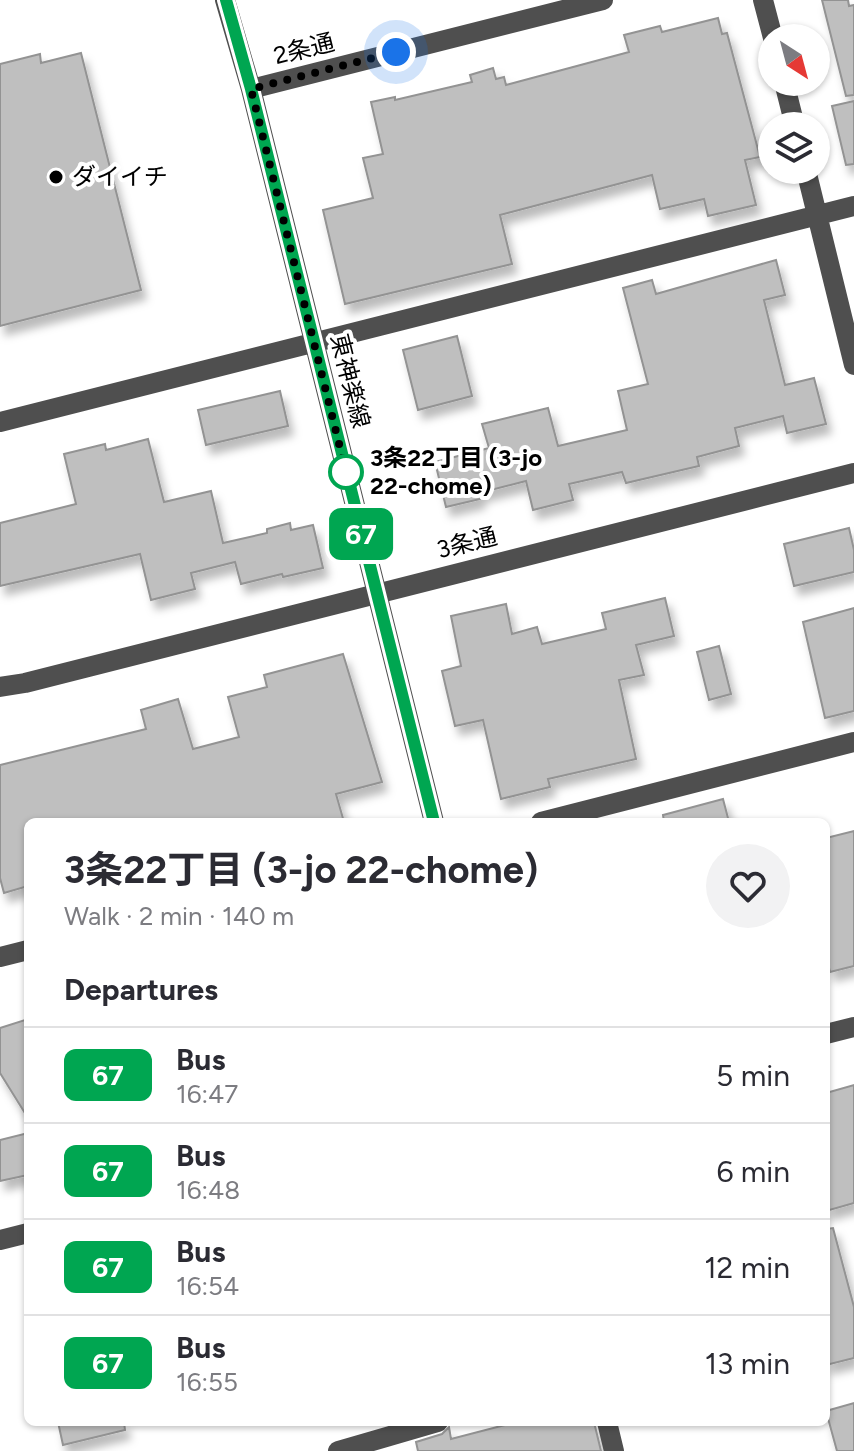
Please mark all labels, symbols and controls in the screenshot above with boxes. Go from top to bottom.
north arrow [758,24,830,96]
map controls [758,24,830,184]
street label: 2条通 [271,27,337,70]
your location [376,32,416,72]
button: layers [758,112,830,184]
place label: ダイイチ [72,162,168,191]
marker: ダイイチ [47,168,65,186]
street label: 東神楽線 [325,331,376,431]
place label: 3条22丁目 (3-jo 22-chome) [370,443,542,500]
marker: 3条22丁目 (3-jo 22-chome) [329,455,363,489]
line badge: 67 [325,508,397,560]
text: 67 [345,517,377,551]
street label: 3条通 [434,521,500,564]
button: heart [706,844,790,928]
text: 3条22丁目 (3-jo 22-chome) [64,847,538,893]
text: Walk · 2 min · 140 m [64,900,294,932]
text: Departures [64,971,218,1008]
text: Bus [176,1041,225,1078]
text: 5 min [716,1057,790,1094]
text: 67 [92,1058,124,1092]
text: 16:47 [176,1078,238,1110]
text: Bus [176,1137,225,1174]
text: 6 min [716,1153,790,1190]
text: 67 [92,1154,124,1188]
text: 16:48 [176,1174,240,1206]
text: Bus [176,1233,225,1270]
text: 12 min [704,1249,790,1286]
text: 67 [92,1250,124,1284]
text: 16:54 [176,1270,239,1302]
text: Bus [176,1329,225,1366]
text: 13 min [705,1345,790,1382]
text: 67 [92,1346,124,1380]
text: 16:55 [176,1366,238,1398]

